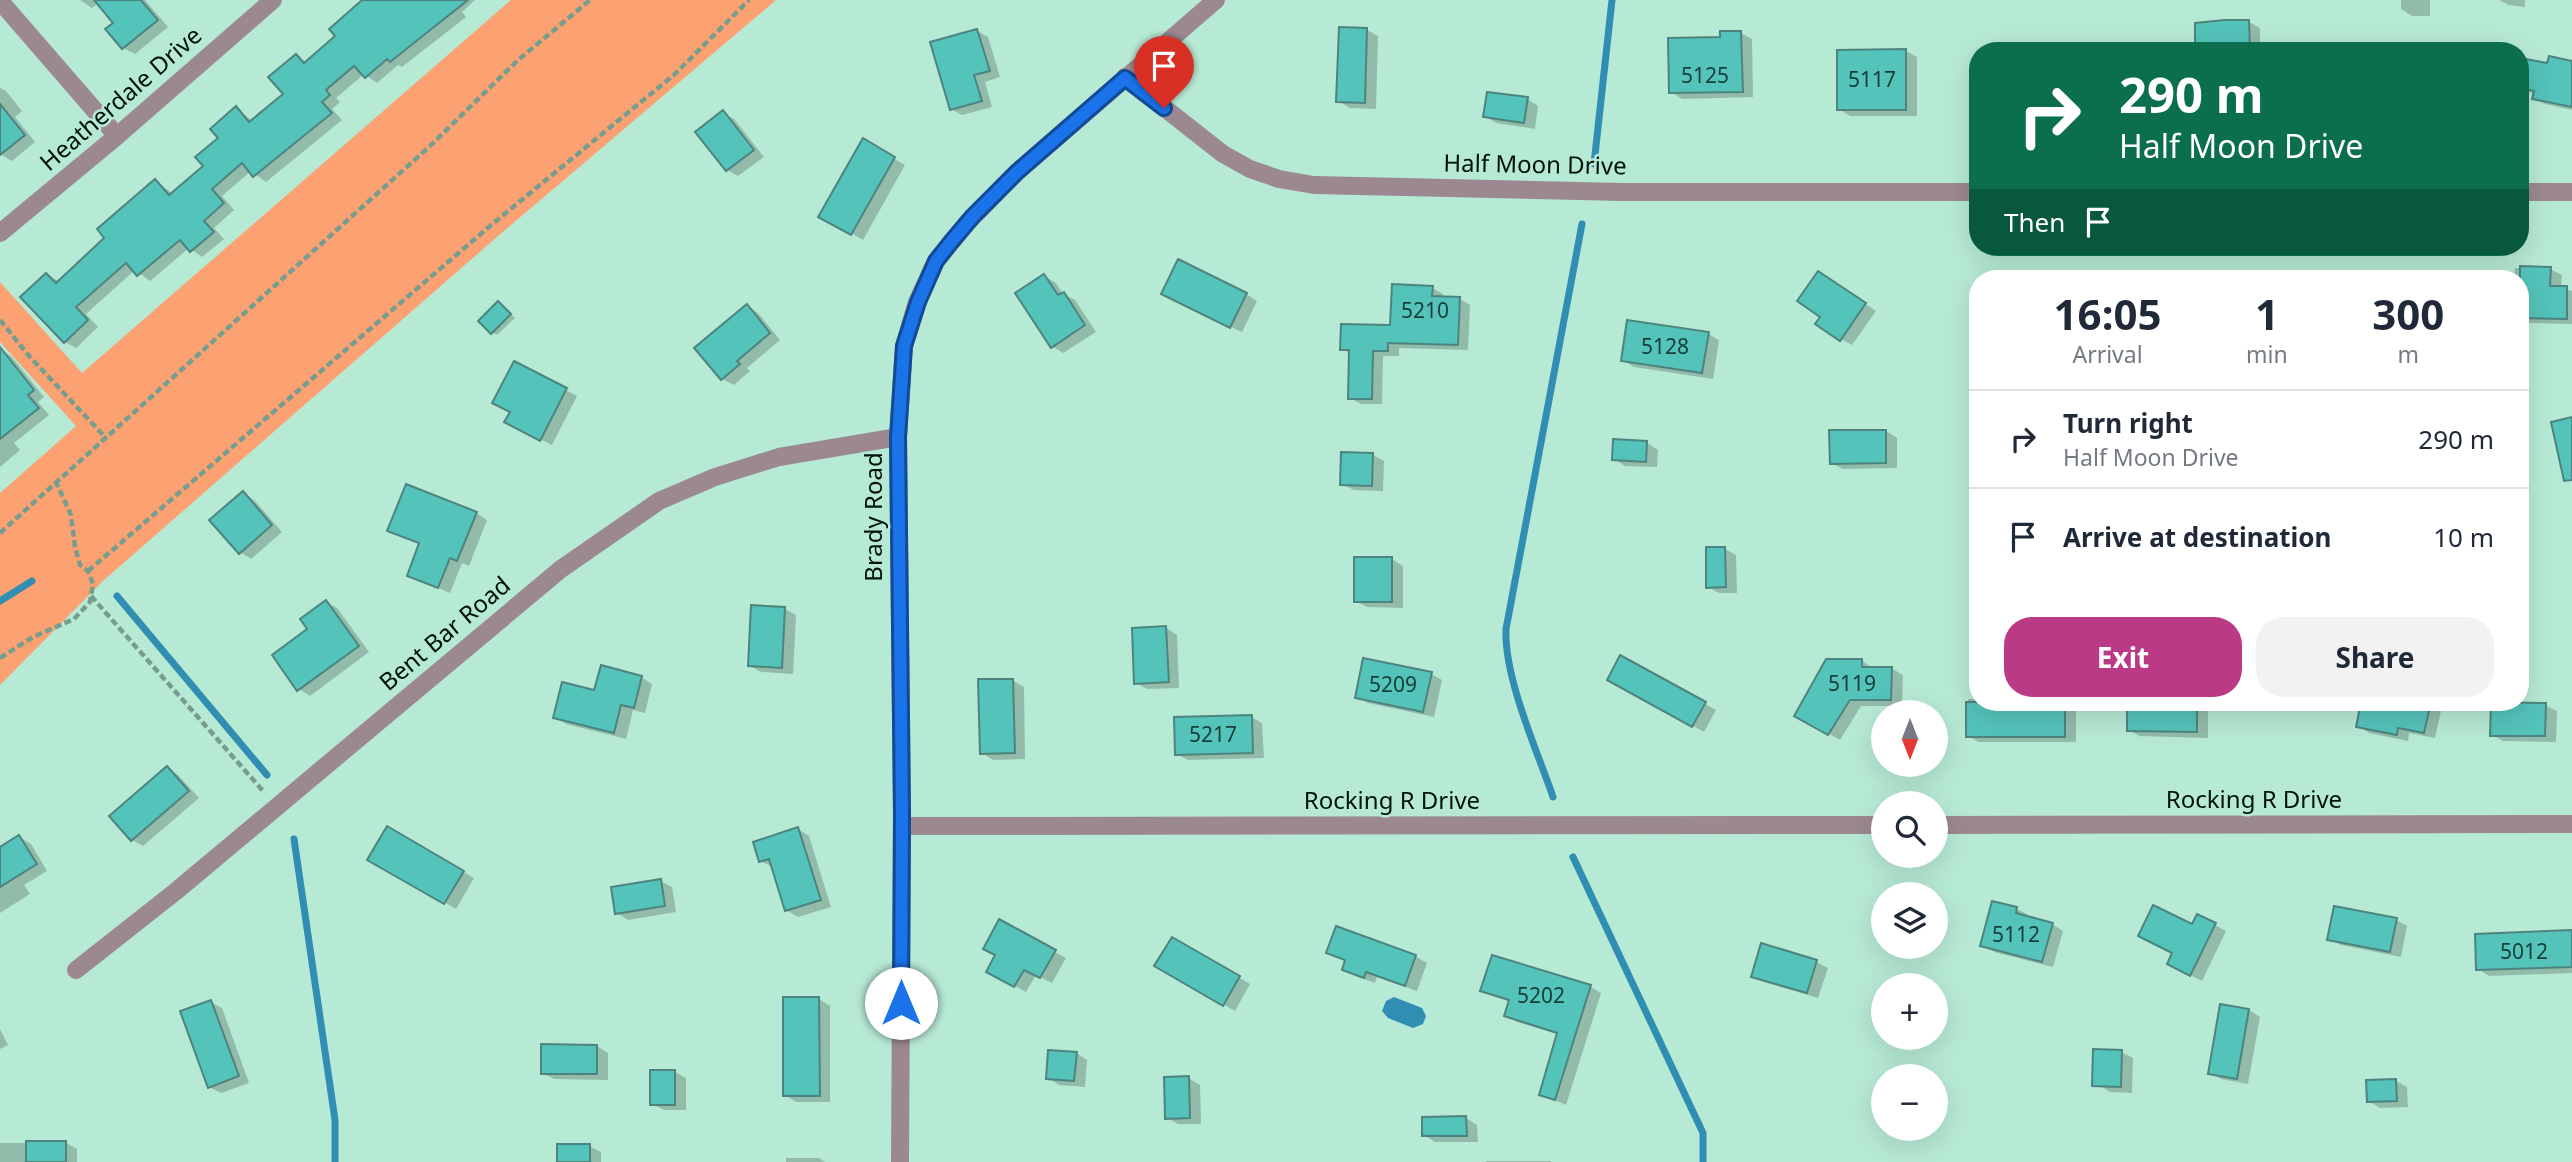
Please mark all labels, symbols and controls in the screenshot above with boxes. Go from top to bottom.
street label: Heatherdale Drive [32,18,208,178]
pin [1134,36,1194,108]
icon: arrive [1145,47,1183,85]
house number: 5125 [1681,61,1729,89]
text: 290 m [2119,61,2264,127]
house number: 5117 [1848,65,1896,93]
icon: right [2004,70,2095,161]
text: Half Moon Drive [2119,124,2363,167]
street label: Half Moon Drive [1443,145,1627,182]
icon: arrive [2079,203,2117,241]
text: Then [2004,204,2065,240]
text: 16:05 [2054,285,2161,342]
text: 1 [2255,285,2279,342]
text: 300 [2372,285,2444,342]
house number: 5210 [1401,296,1449,324]
house number: 5128 [1641,332,1689,360]
text: Arrival [2072,338,2143,370]
text: min [2246,338,2288,370]
text: m [2398,338,2419,370]
text: Turn right [2063,405,2193,441]
icon: right [2004,420,2042,458]
text: 290 m [2418,421,2494,457]
text: Half Moon Drive [2063,441,2239,473]
street label: Brady Road [856,452,889,582]
icon: arrive [2004,518,2042,556]
text: Arrive at destination [2063,519,2332,555]
text: 10 m [2433,519,2494,555]
street label: Bent Bar Road [371,568,517,697]
button: Exit [2004,617,2242,697]
button: Share [2256,617,2494,697]
house number: 5119 [1828,669,1876,697]
house number: 5209 [1369,670,1417,698]
north arrow [1871,700,1948,777]
map controls [1871,700,1948,1141]
house number: 5217 [1189,720,1237,748]
street label: Rocking R Drive [2166,782,2342,815]
street label: Rocking R Drive [1304,783,1480,816]
button: search [1871,791,1948,868]
button: layers [1871,882,1948,959]
house number: 5112 [1992,920,2040,948]
house number: 5012 [2500,937,2548,965]
position arrow [864,966,938,1040]
button: + [1871,973,1948,1050]
house number: 5202 [1517,981,1565,1009]
button: − [1871,1064,1948,1141]

